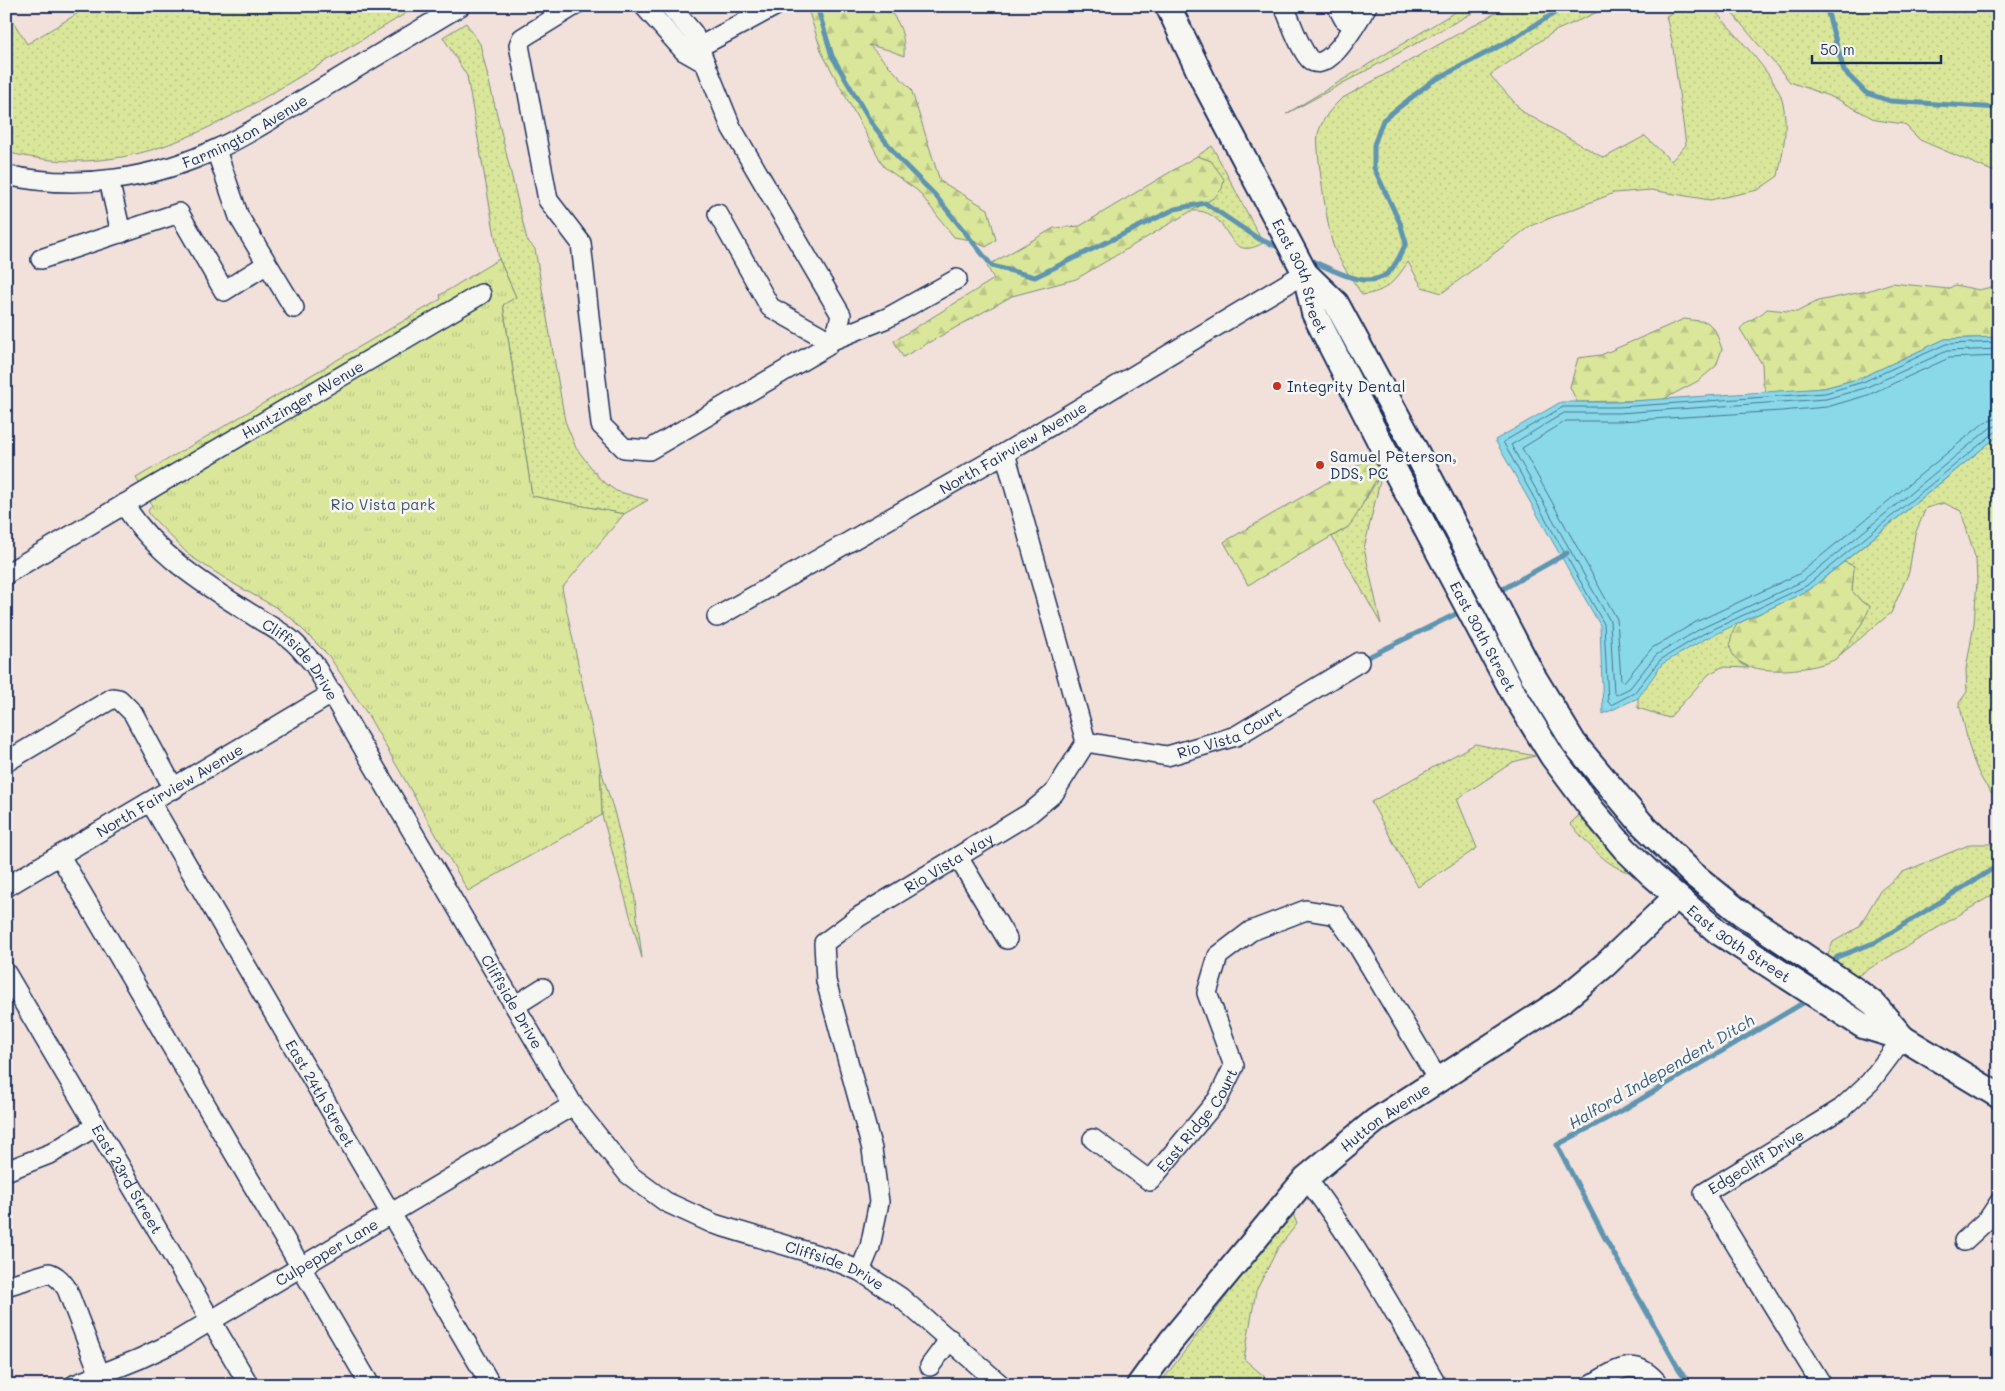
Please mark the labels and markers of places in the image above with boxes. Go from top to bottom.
place label: Integrity Dental [1287,376,1405,396]
marker: Integrity Dental [1271,380,1283,392]
place label: Samuel Peterson, DDS, PC [1330,446,1457,483]
marker: Samuel Peterson, DDS, PC [1314,459,1326,471]

